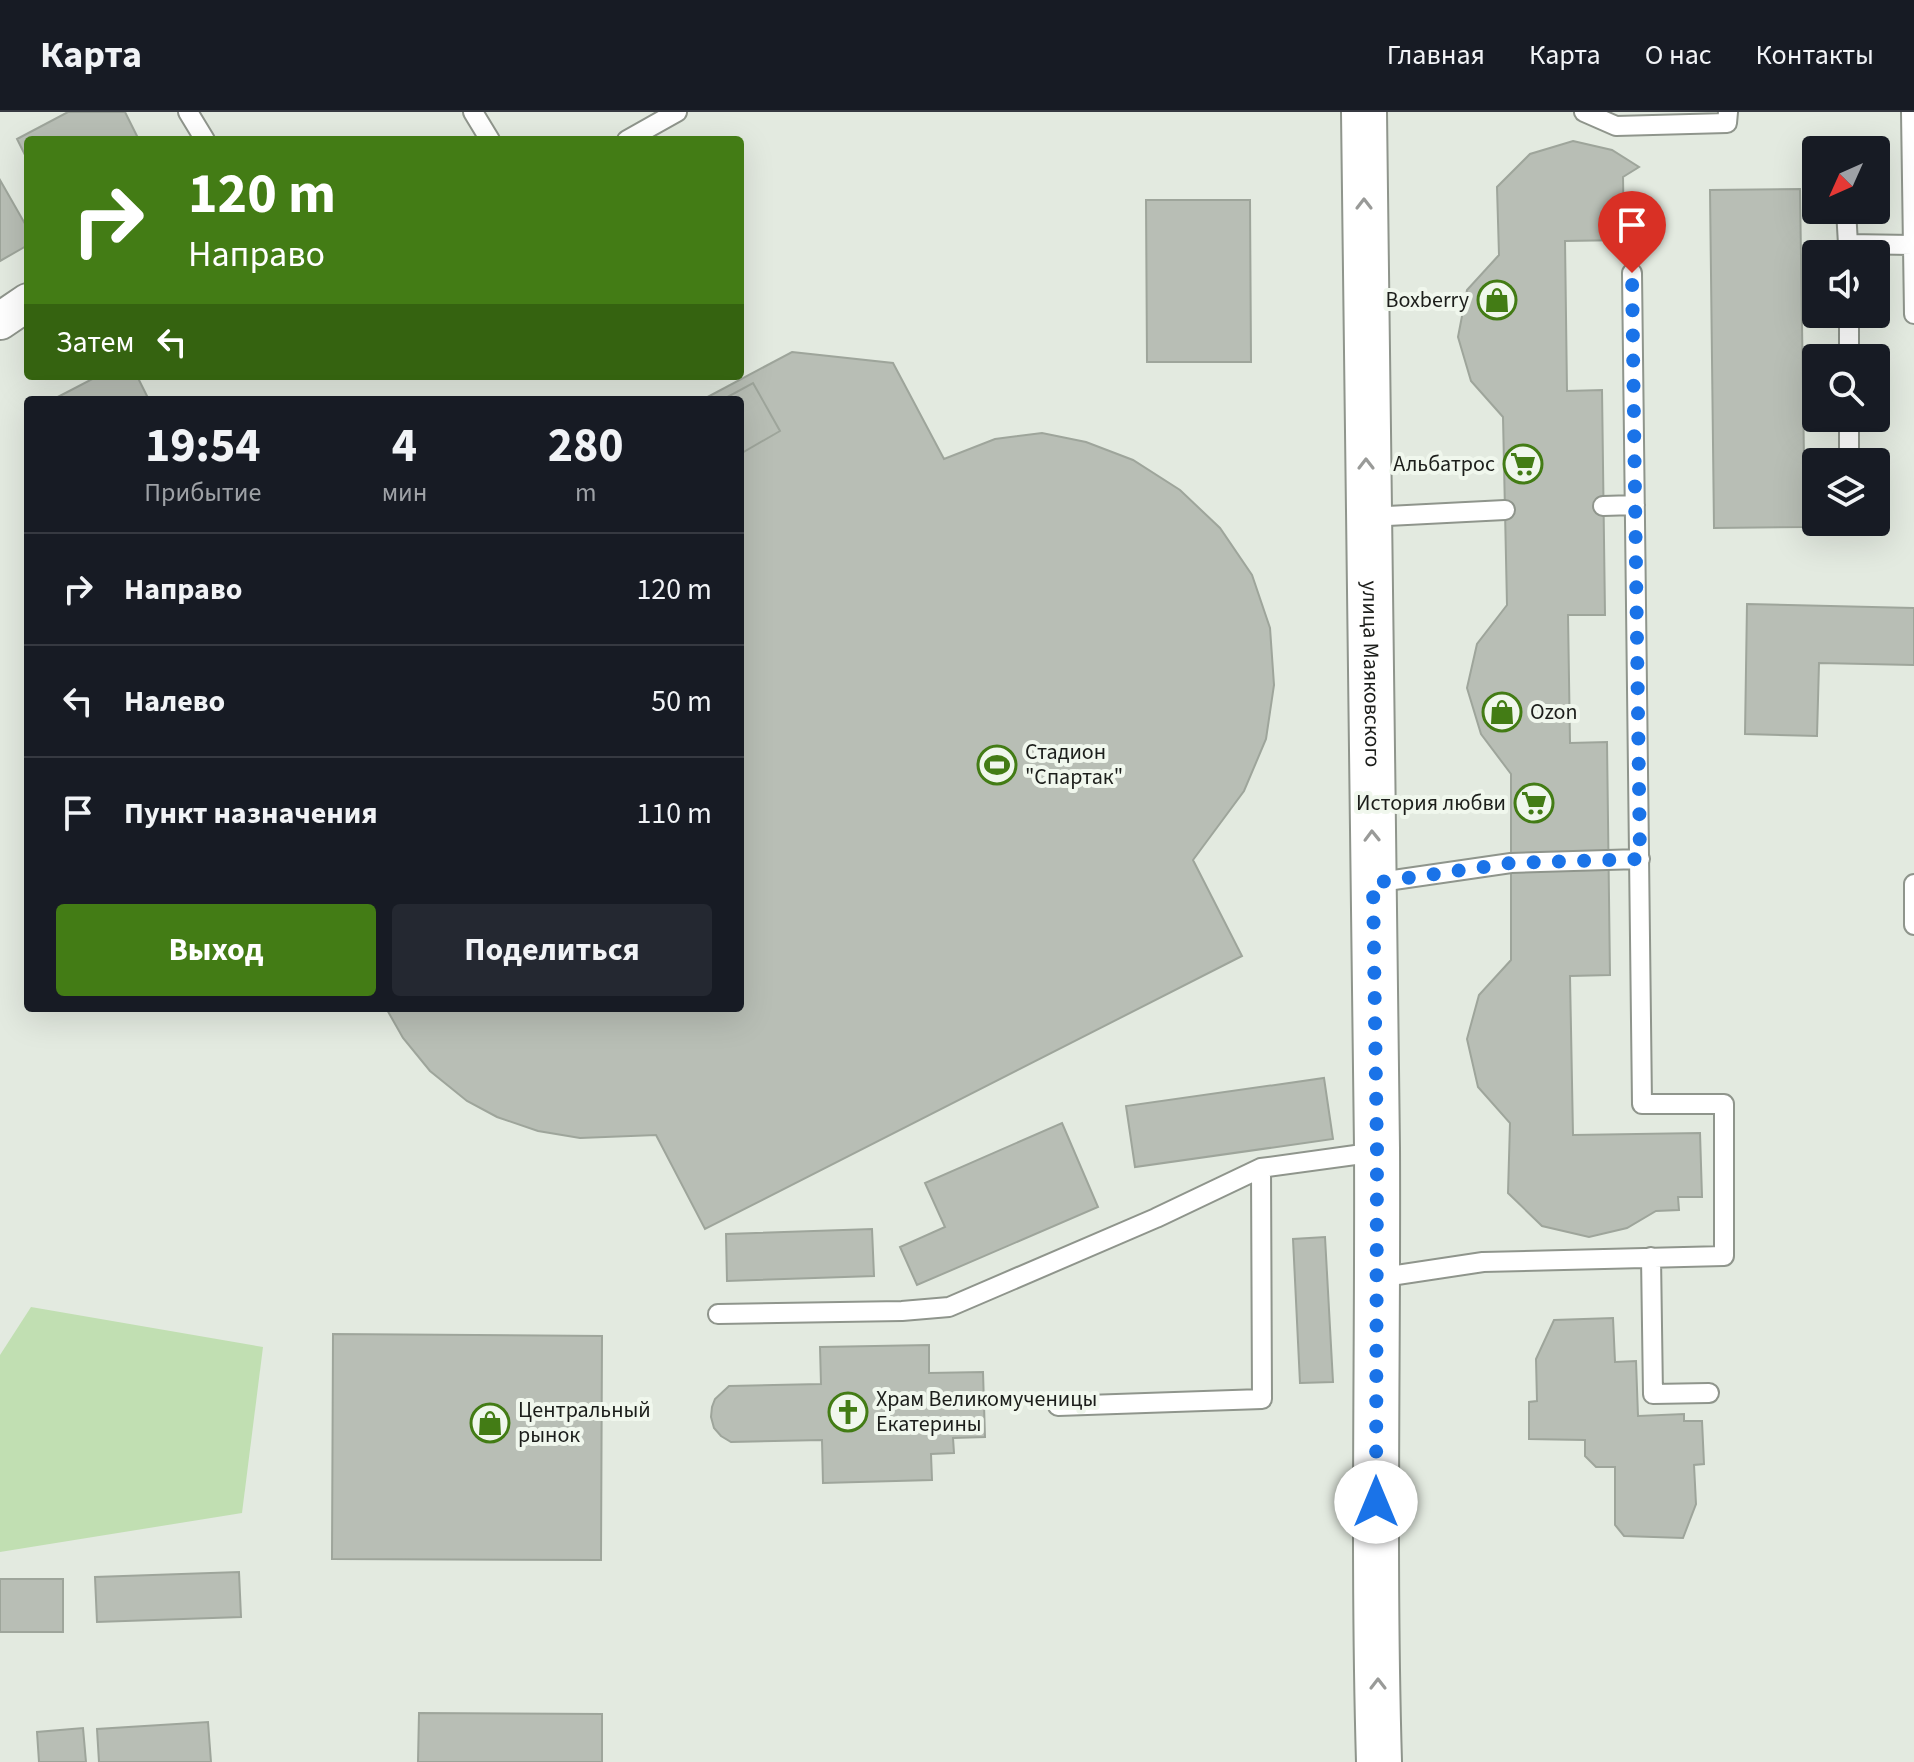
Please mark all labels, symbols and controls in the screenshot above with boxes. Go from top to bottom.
text: Карта [40,28,142,82]
text: Главная [1387,35,1485,75]
text: Карта [1529,35,1601,75]
text: О нас [1645,35,1712,75]
text: Контакты [1756,35,1874,75]
north arrow [1802,136,1890,224]
map controls [1802,136,1890,536]
text: 120 m [188,155,336,234]
icon: right [56,168,160,272]
pin [1598,191,1666,273]
one-way arrow [1355,197,1373,210]
icon: arrive [1610,203,1654,247]
text: Направо [188,229,325,280]
button: sound [1802,240,1890,328]
shop icon: Boxberry [1476,279,1518,321]
place label: Boxberry [1386,284,1470,316]
icon: left [150,320,194,364]
text: Затем [56,321,134,364]
button: search [1802,344,1890,432]
text: 19:54 [145,412,261,480]
text: 4 [392,412,417,480]
text: 280 [548,412,624,480]
supermarket icon: Альбатрос [1502,443,1544,485]
place label: Альбатрос [1393,448,1495,480]
button: layers [1802,448,1890,536]
one-way arrow [1357,457,1375,470]
text: Прибытие [144,474,261,511]
text: мин [382,474,427,511]
text: m [575,474,596,511]
icon: right [56,567,100,611]
text: Направо [124,568,242,611]
text: 120 m [636,568,712,611]
street label: улица Маяковского [1354,580,1389,768]
icon: left [56,679,100,723]
text: Налево [124,680,225,723]
text: 50 m [651,680,712,723]
shop icon: Ozon [1481,691,1523,733]
place label: Ozon [1530,696,1578,728]
place label: Стадион "Спартак" [1025,736,1123,793]
sports icon: Стадион "Спартак" [976,744,1018,786]
supermarket icon: История любви [1513,782,1555,824]
place label: История любви [1356,787,1506,819]
icon: arrive [56,791,100,835]
text: Пункт назначения [124,792,378,835]
text: 110 m [636,792,712,835]
one-way arrow [1363,829,1381,842]
button: Выход [56,904,376,996]
button: Поделиться [392,904,712,996]
place label: Храм Великомученицы Екатерины [876,1383,1097,1440]
church icon: Храм Великомученицы Екатерины [827,1391,869,1433]
place label: Центральный рынок [518,1394,651,1451]
shop icon: Центральный рынок [469,1402,511,1444]
position arrow [1334,1460,1418,1544]
one-way arrow [1369,1677,1386,1690]

